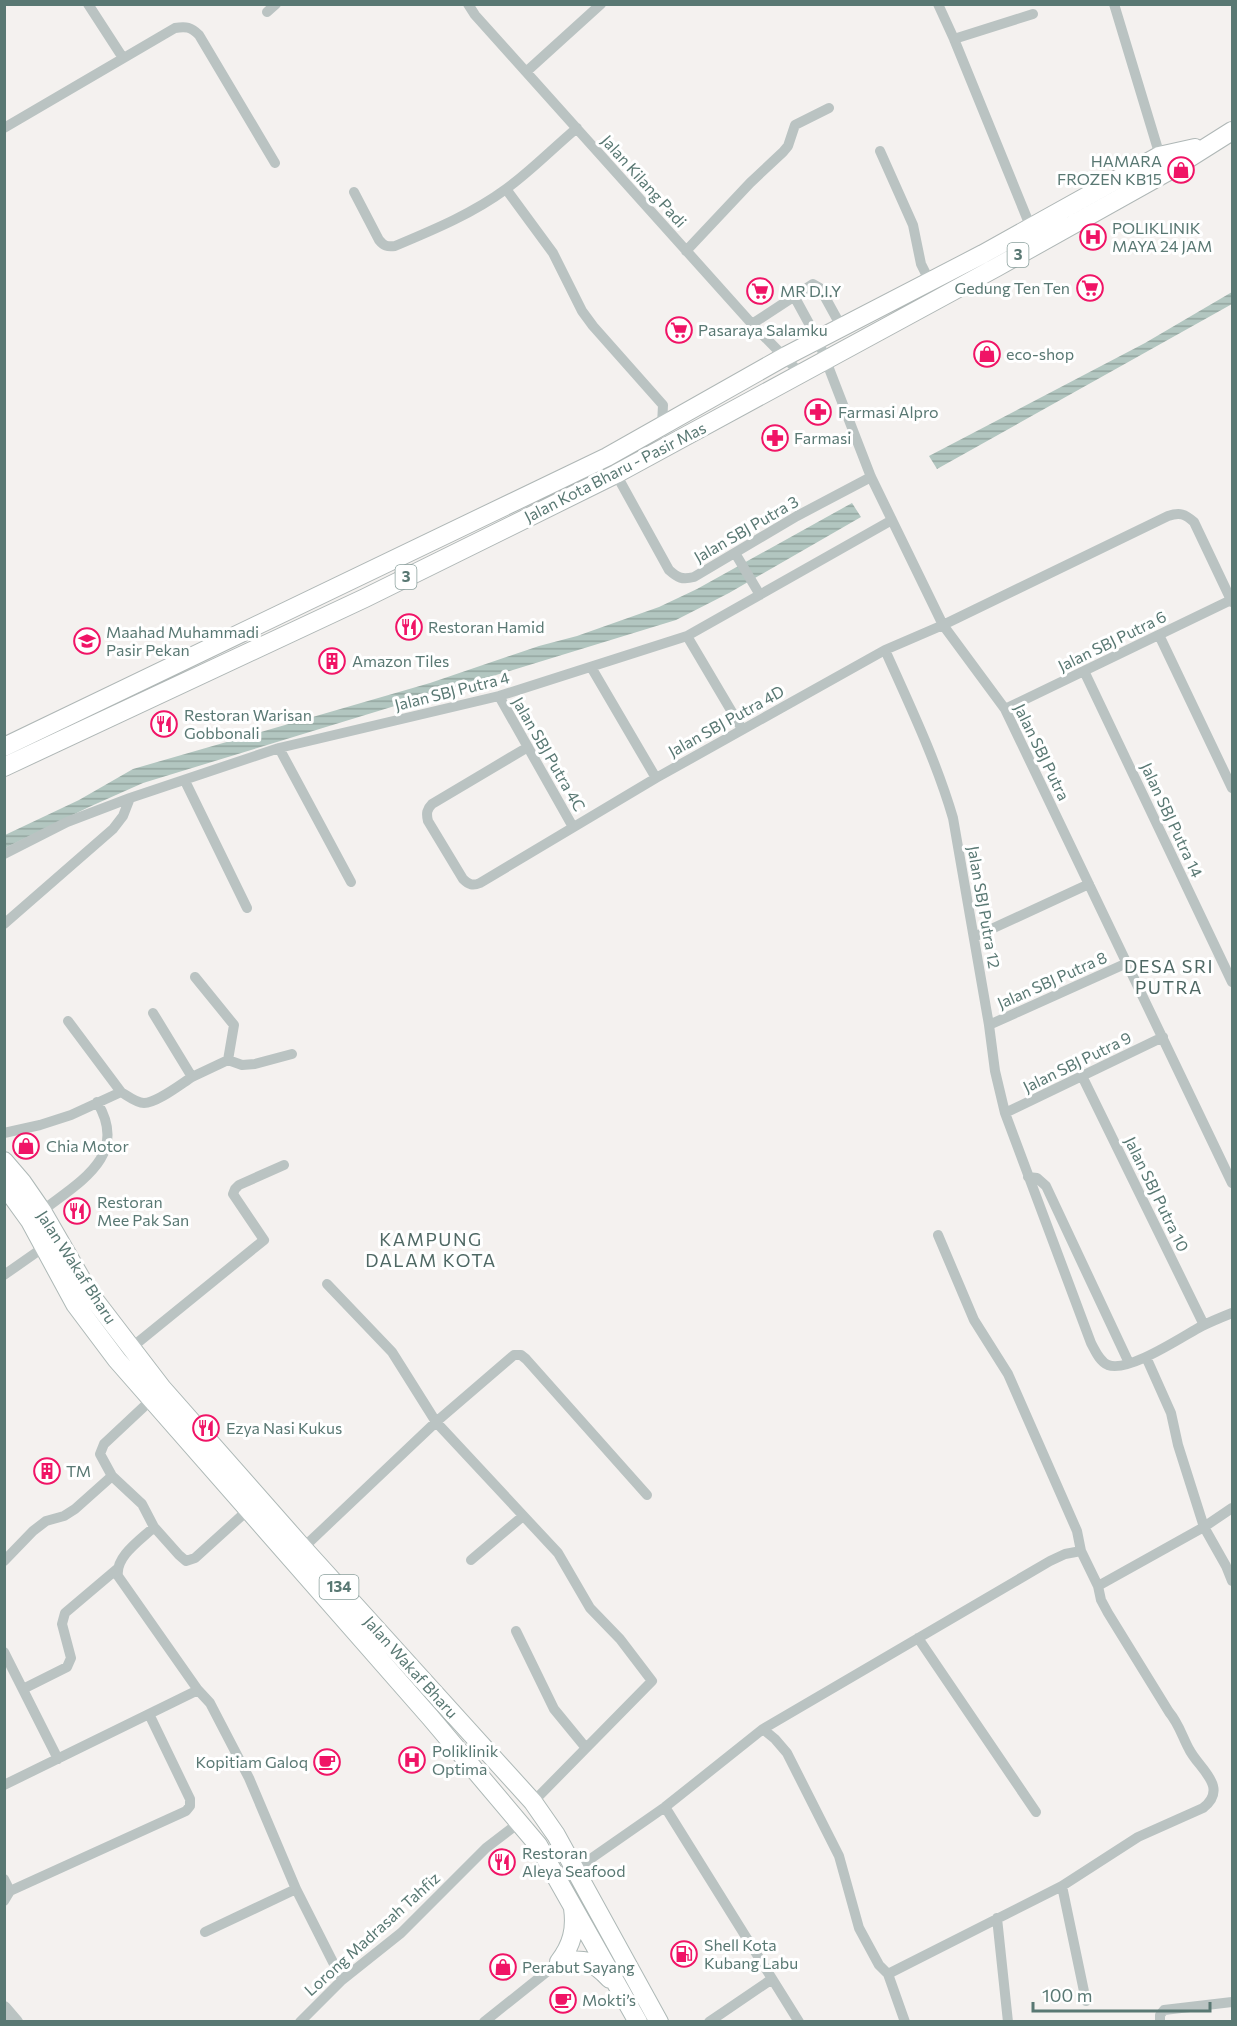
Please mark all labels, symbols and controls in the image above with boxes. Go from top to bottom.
street label: Jalan Kilang Padi [598,131,691,231]
place label: HAMARA FROZEN KB15 [1057,151,1162,188]
shop icon: HAMARA FROZEN KB15 [1166,155,1196,185]
place label: POLIKLINIK MAYA 24 JAM [1112,218,1212,255]
hospital icon: POLIKLINIK MAYA 24 JAM [1078,222,1108,252]
road number: 3 [1008,243,1028,267]
supermarket icon: Gedung Ten Ten [1075,273,1105,303]
supermarket icon: MR D.I.Y [745,276,775,306]
place label: Gedung Ten Ten [954,278,1070,297]
place label: MR D.I.Y [780,281,842,300]
supermarket icon: Pasaraya Salamku [664,315,694,345]
place label: Pasaraya Salamku [698,320,828,339]
shop icon: eco-shop [972,339,1002,369]
place label: eco-shop [1006,344,1074,363]
pharmacy icon: Farmasi Alpro [803,397,833,427]
place label: Farmasi Alpro [838,402,939,421]
street label: Jalan Kota Bharu - Pasir Mas [521,417,709,526]
pharmacy icon: Farmasi [760,423,790,453]
place label: Farmasi [794,428,851,447]
street label: Jalan SBJ Putra 3 [690,491,801,566]
road number: 3 [396,565,416,589]
street label: Jalan SBJ Putra 6 [1055,606,1169,675]
restaurant icon: Restoran Hamid [394,612,424,642]
place label: Restoran Hamid [428,617,544,636]
place label: Maahad Muhammadi Pasir Pekan [106,622,259,659]
school or university icon: Maahad Muhammadi Pasir Pekan [72,626,102,656]
building icon: Amazon Tiles [317,646,347,676]
place label: Amazon Tiles [352,651,449,670]
street label: Jalan SBJ Putra 4 [392,667,512,714]
street label: Jalan SBJ Putra 4D [664,681,787,760]
street label: Jalan SBJ Putra 4C [509,693,590,814]
street label: Jalan SBJ Putra [1011,700,1074,803]
place label: Restoran Warisan Gobbonali [184,705,312,742]
restaurant icon: Restoran Warisan Gobbonali [149,709,179,739]
street label: Jalan SBJ Putra 14 [1137,759,1208,881]
street label: Jalan SBJ Putra 12 [964,844,1005,970]
street label: Jalan SBJ Putra 8 [994,947,1110,1012]
district label: DESA SRI PUTRA [1124,955,1214,998]
street label: Jalan SBJ Putra 9 [1020,1027,1134,1096]
shop icon: Chia Motor [11,1131,41,1161]
street label: Jalan SBJ Putra 10 [1121,1133,1194,1254]
place label: Chia Motor [46,1136,129,1155]
place label: Restoran Mee Pak San [97,1192,189,1229]
restaurant icon: Restoran Mee Pak San [62,1196,92,1226]
street label: Jalan Wakaf Bharu [34,1207,121,1327]
district label: KAMPUNG DALAM KOTA [365,1228,497,1271]
restaurant icon: Ezya Nasi Kukus [191,1413,221,1443]
place label: Ezya Nasi Kukus [226,1418,342,1437]
building icon: TM [32,1456,62,1486]
place label: TM [66,1461,91,1480]
road number: 134 [320,1575,358,1599]
street label: Jalan Wakaf Bharu [360,1612,462,1722]
place label: Poliklinik Optima [432,1741,499,1778]
hospital icon: Poliklinik Optima [397,1745,427,1775]
cafe icon: Kopitiam Galoq [312,1747,342,1777]
place label: Kopitiam Galoq [196,1752,308,1771]
place label: Restoran Aleya Seafood [522,1843,625,1880]
restaurant icon: Restoran Aleya Seafood [487,1847,517,1877]
street label: Lorong Madrasah Tahfiz [300,1868,443,1999]
place label: Shell Kota Kubang Labu [704,1935,798,1972]
fuel station icon: Shell Kota Kubang Labu [669,1939,699,1969]
shop icon: Perabut Sayang [488,1952,518,1982]
place label: Perabut Sayang [522,1957,635,1976]
scale bar [1033,1975,1210,2013]
text: 100 m [1042,1984,1092,2006]
cafe icon: Mokti’s [548,1985,578,2015]
place label: Mokti’s [582,1990,636,2009]

